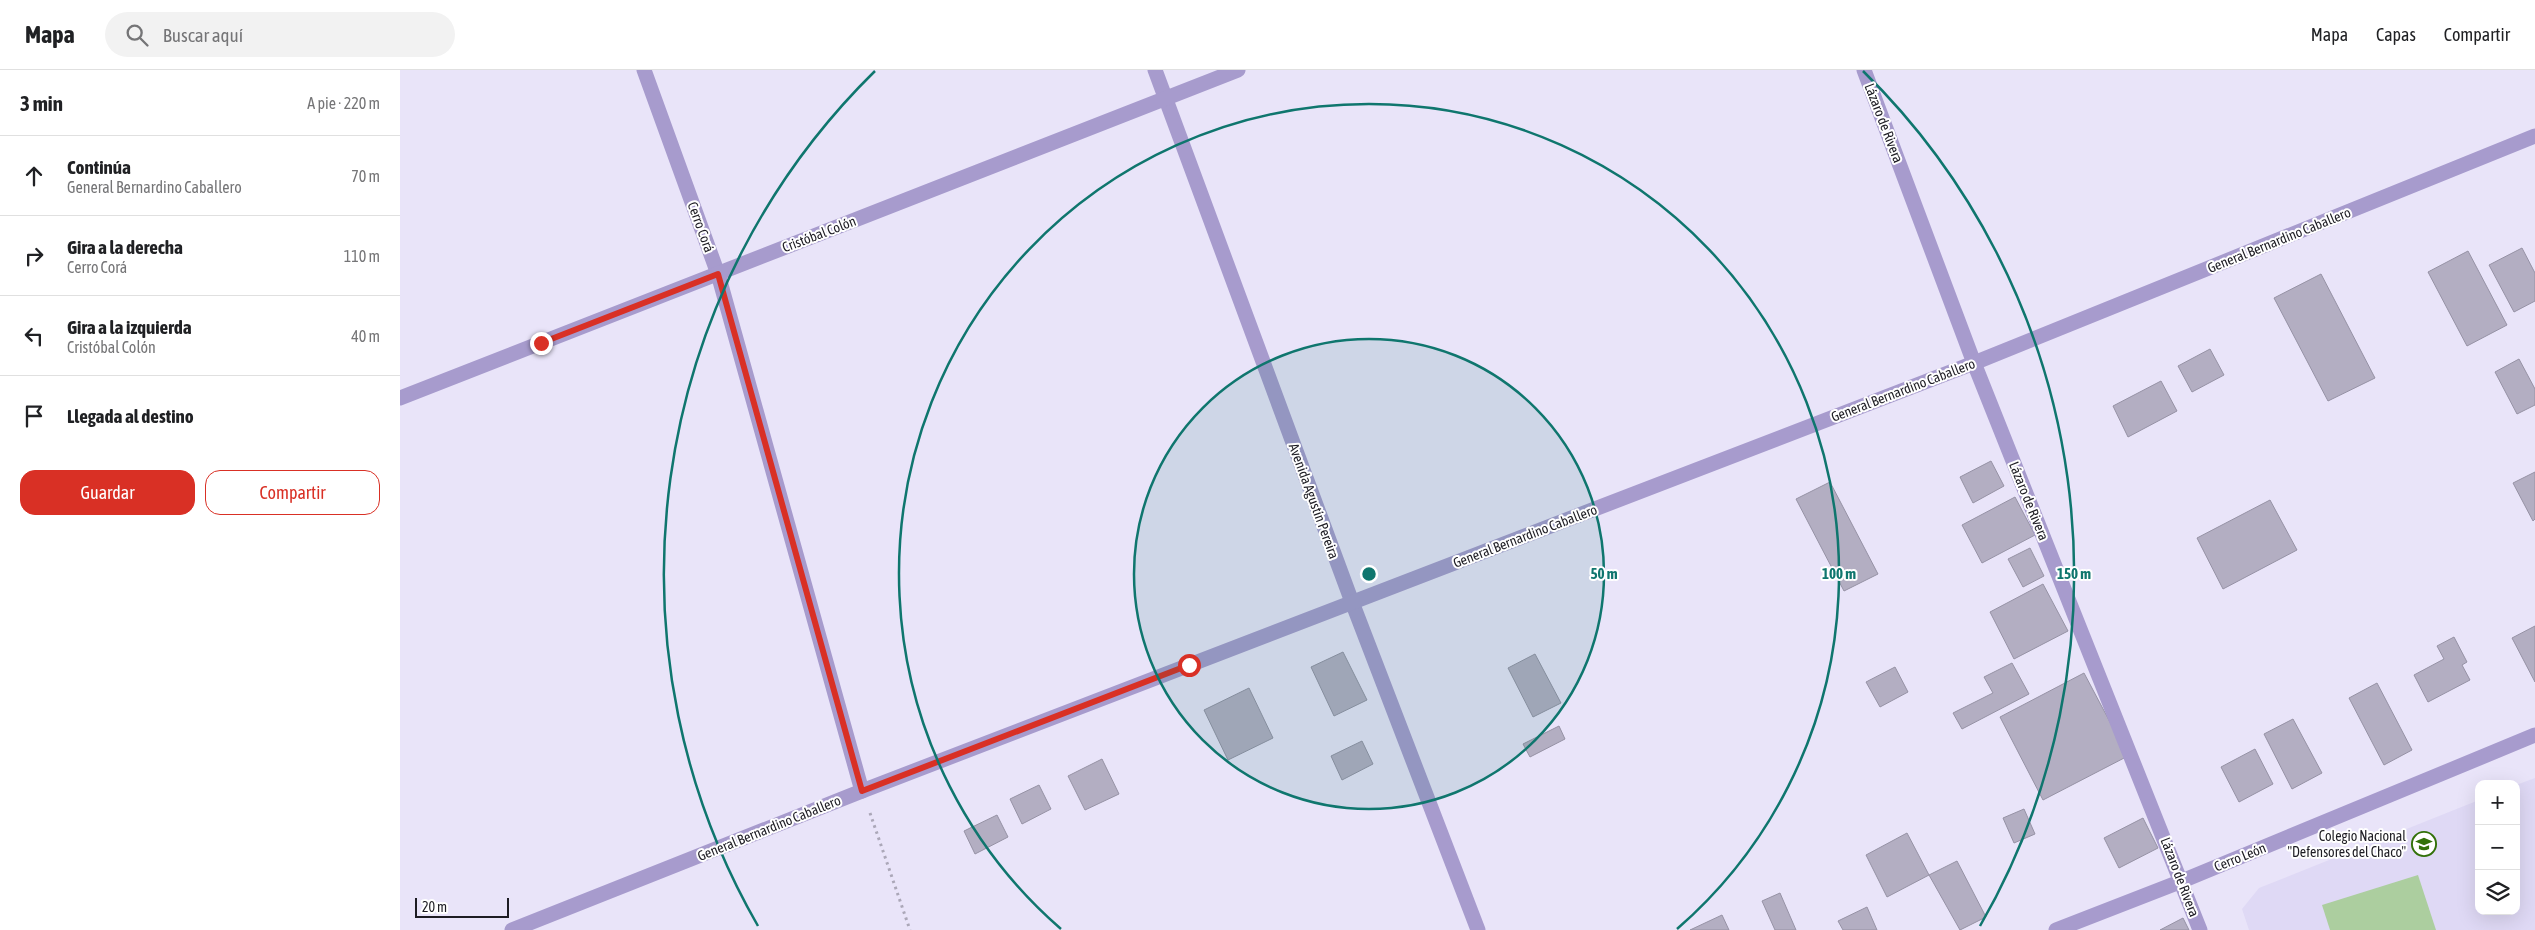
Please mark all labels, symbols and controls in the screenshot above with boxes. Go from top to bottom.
search box [105,12,455,57]
text: Mapa [25,21,75,48]
icon: search [123,21,151,49]
text: Buscar aquí [163,24,243,46]
text: Mapa [2311,24,2348,45]
text: Capas [2376,24,2416,45]
text: Compartir [2444,24,2510,45]
street label: Lázaro de Rivera [1862,81,1906,165]
text: 3 min [20,91,63,115]
text: A pie · 220 m [307,94,380,112]
text: Continúa [67,156,131,178]
icon: ahead [20,162,48,190]
text: 70 m [351,167,380,185]
text: General Bernardino Caballero [67,178,242,196]
street label: Cerro Corá [684,200,718,254]
street label: General Bernardino Caballero [2205,204,2353,276]
street label: Cristóbal Colón [780,213,858,255]
text: Gira a la derecha [67,236,183,258]
icon: right [20,242,48,270]
text: 110 m [344,247,380,265]
text: Cerro Corá [67,258,127,276]
text: Gira a la izquierda [67,316,192,338]
icon: left [20,322,48,350]
text: 40 m [351,327,380,345]
route end [530,332,553,355]
text: Cristóbal Colón [67,338,156,356]
street label: General Bernardino Caballero [1829,355,1977,425]
icon: arrive [20,402,48,430]
text: Llegada al destino [67,405,194,427]
street label: Avenida Agustín Pereira [1286,441,1342,561]
street label: Lázaro de Rivera [2006,459,2052,543]
button: Guardar [20,470,195,515]
button: Compartir [205,470,380,515]
street label: General Bernardino Caballero [1451,501,1599,571]
centre of rings [1360,565,1378,583]
text: 50 m [1591,565,1618,582]
text: 100 m [1822,565,1856,582]
text: 150 m [2057,565,2091,582]
route start [1178,654,1201,677]
map controls [2475,780,2520,915]
button: + [2475,780,2520,825]
street label: General Bernardino Caballero [695,792,843,864]
button: − [2475,825,2520,870]
place label: Colegio Nacional "Defensores del Chaco" [2287,828,2406,860]
school or university icon: Colegio Nacional "Defensores del Chaco" [2411,831,2437,857]
street label: Lázaro de Rivera [2158,835,2202,919]
street label: Cerro León [2212,839,2268,875]
button: layers [2475,870,2520,915]
scale bar [415,895,509,918]
text: 20 m [422,899,447,915]

